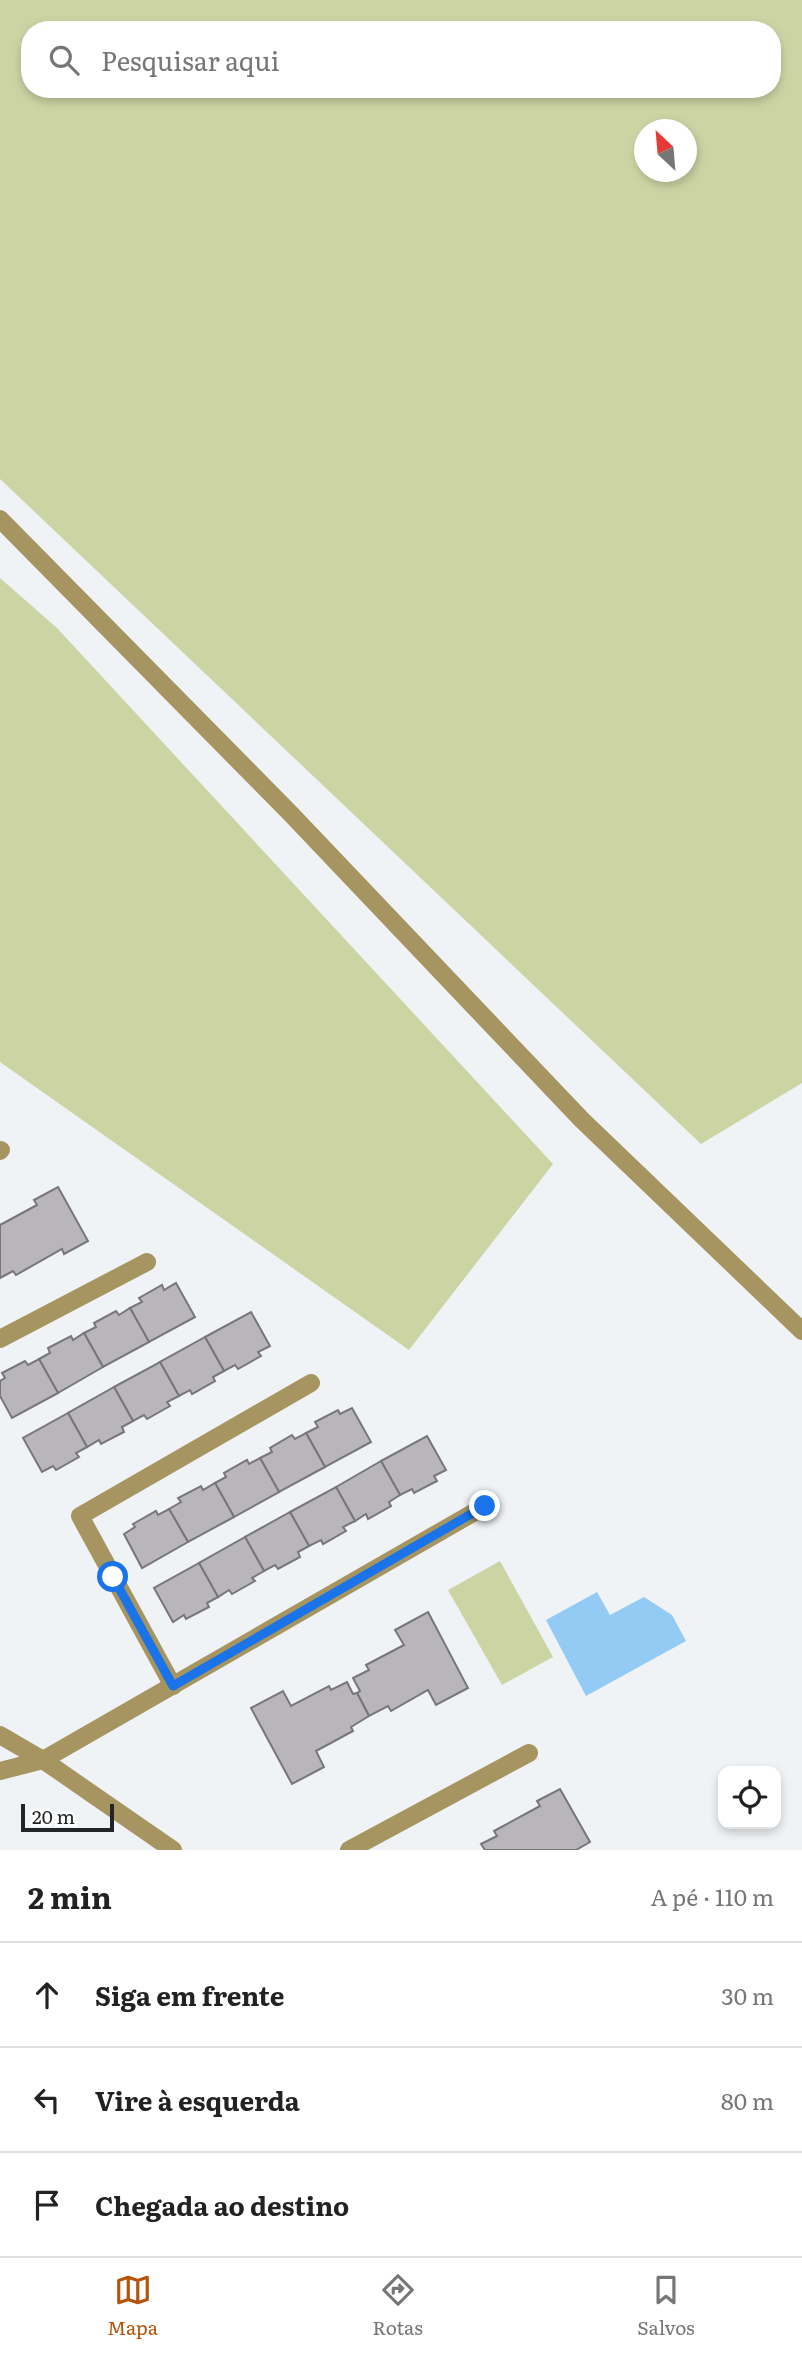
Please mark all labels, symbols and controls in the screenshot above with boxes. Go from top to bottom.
search box [21,21,781,98]
text: Pesquisar aqui [101,40,279,79]
icon: search [45,41,83,79]
north arrow [634,119,697,182]
route end [469,1490,500,1521]
route start [97,1561,128,1592]
map controls [718,1766,781,1829]
button: locate [718,1766,781,1829]
scale bar [21,1801,114,1833]
text: 20 m [32,1802,75,1830]
text: 2 min [28,1874,112,1918]
text: A pé · 110 m [651,1879,774,1913]
text: Siga em frente [95,1975,284,2014]
icon: ahead [28,1976,66,2014]
text: 30 m [721,1978,774,2012]
text: Vire à esquerda [95,2080,300,2119]
icon: left [28,2081,66,2119]
text: 80 m [721,2083,774,2117]
text: Chegada ao destino [95,2185,349,2224]
icon: arrive [28,2186,66,2224]
tab: Mapa [107,2271,158,2341]
tab: Rotas [373,2271,423,2341]
tab: Salvos [637,2271,695,2341]

